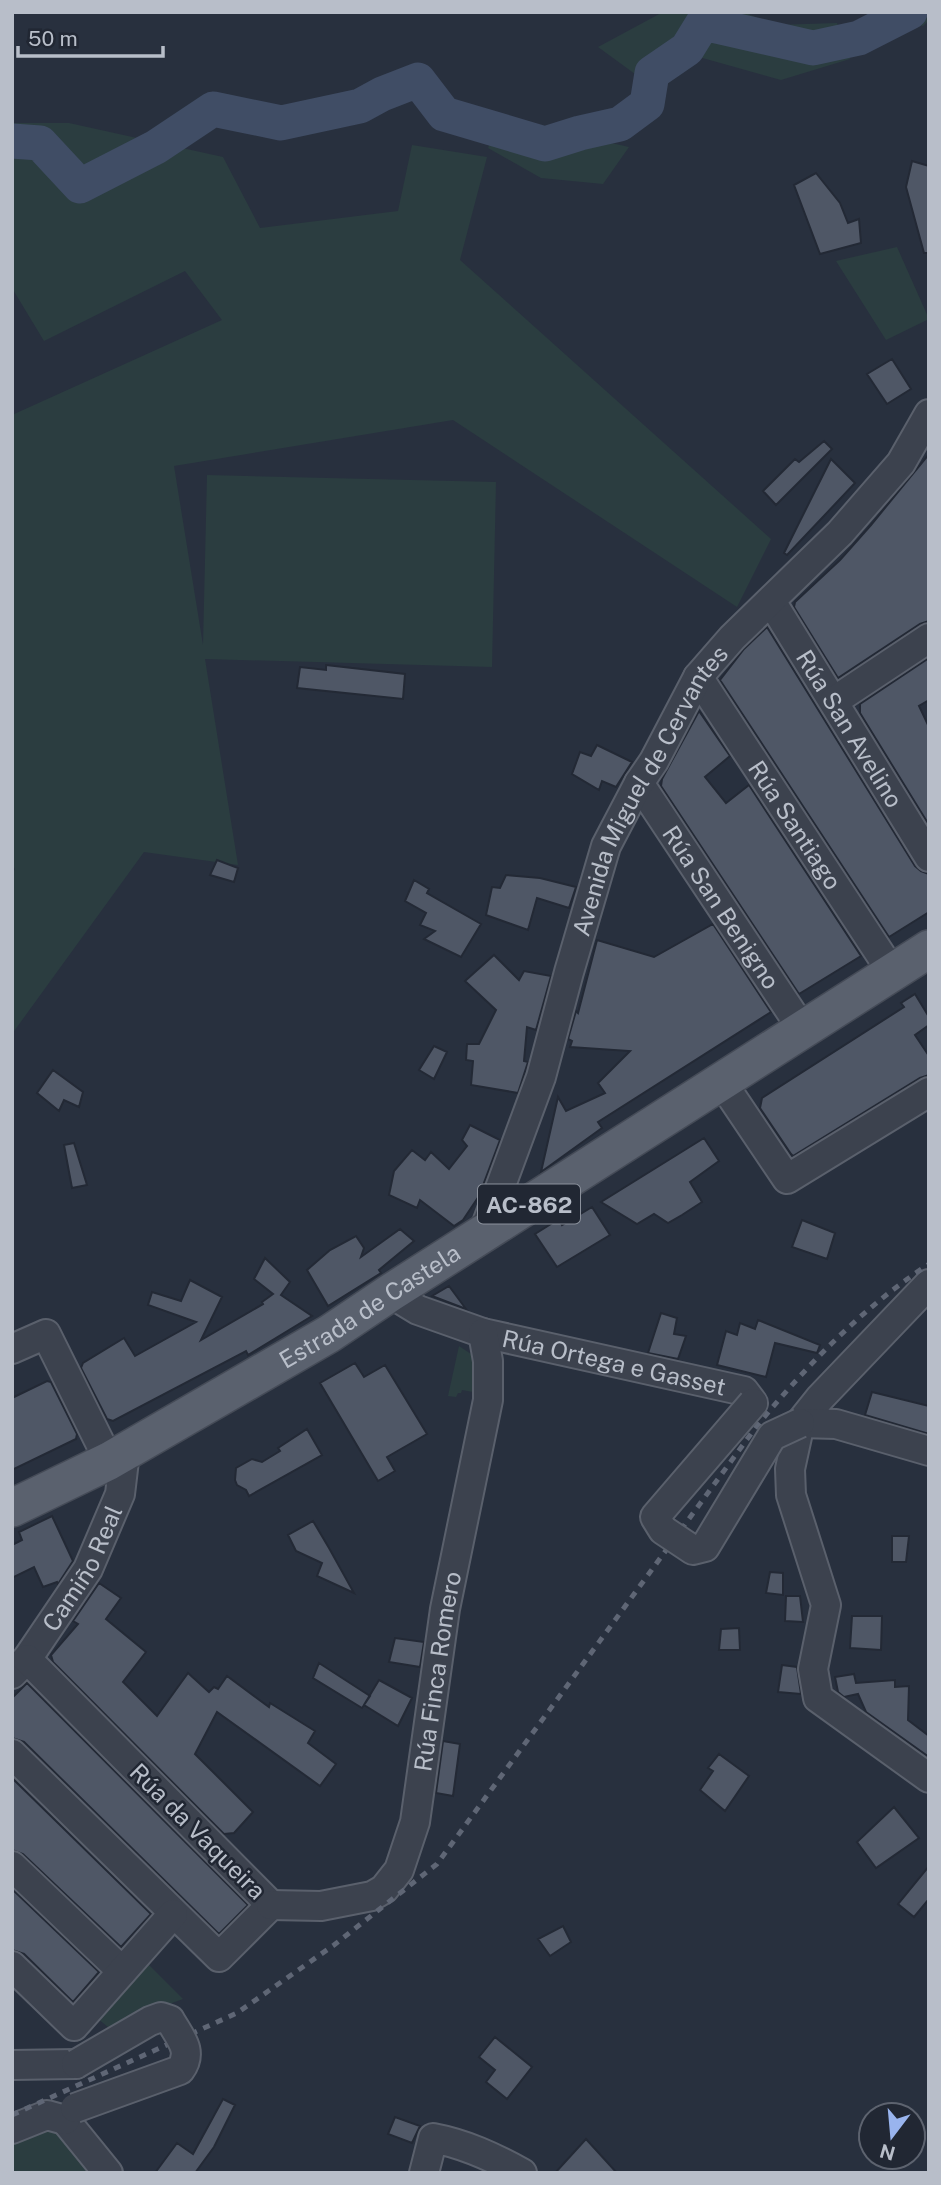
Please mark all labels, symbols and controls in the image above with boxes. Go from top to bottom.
scale bar [18,14,163,58]
text: 50 m [28,26,78,51]
street label: Avenida Miguel de Cervantes [566,639,733,939]
street label: Rúa San Avelino [791,645,909,813]
street label: Rúa Santiago [743,755,848,895]
street label: Rúa San Benigno [657,820,786,994]
road number: AC-862 [478,1184,580,1224]
street label: Estrada de Castela [274,1238,465,1374]
street label: Rúa Ortega e Gasset [500,1324,729,1401]
street label: Camiño Real [36,1501,127,1636]
street label: Rúa Finca Romero [408,1569,466,1773]
street label: Rúa da Vaqueira [124,1757,272,1905]
north arrow [857,2101,927,2171]
text: N [877,2140,897,2165]

